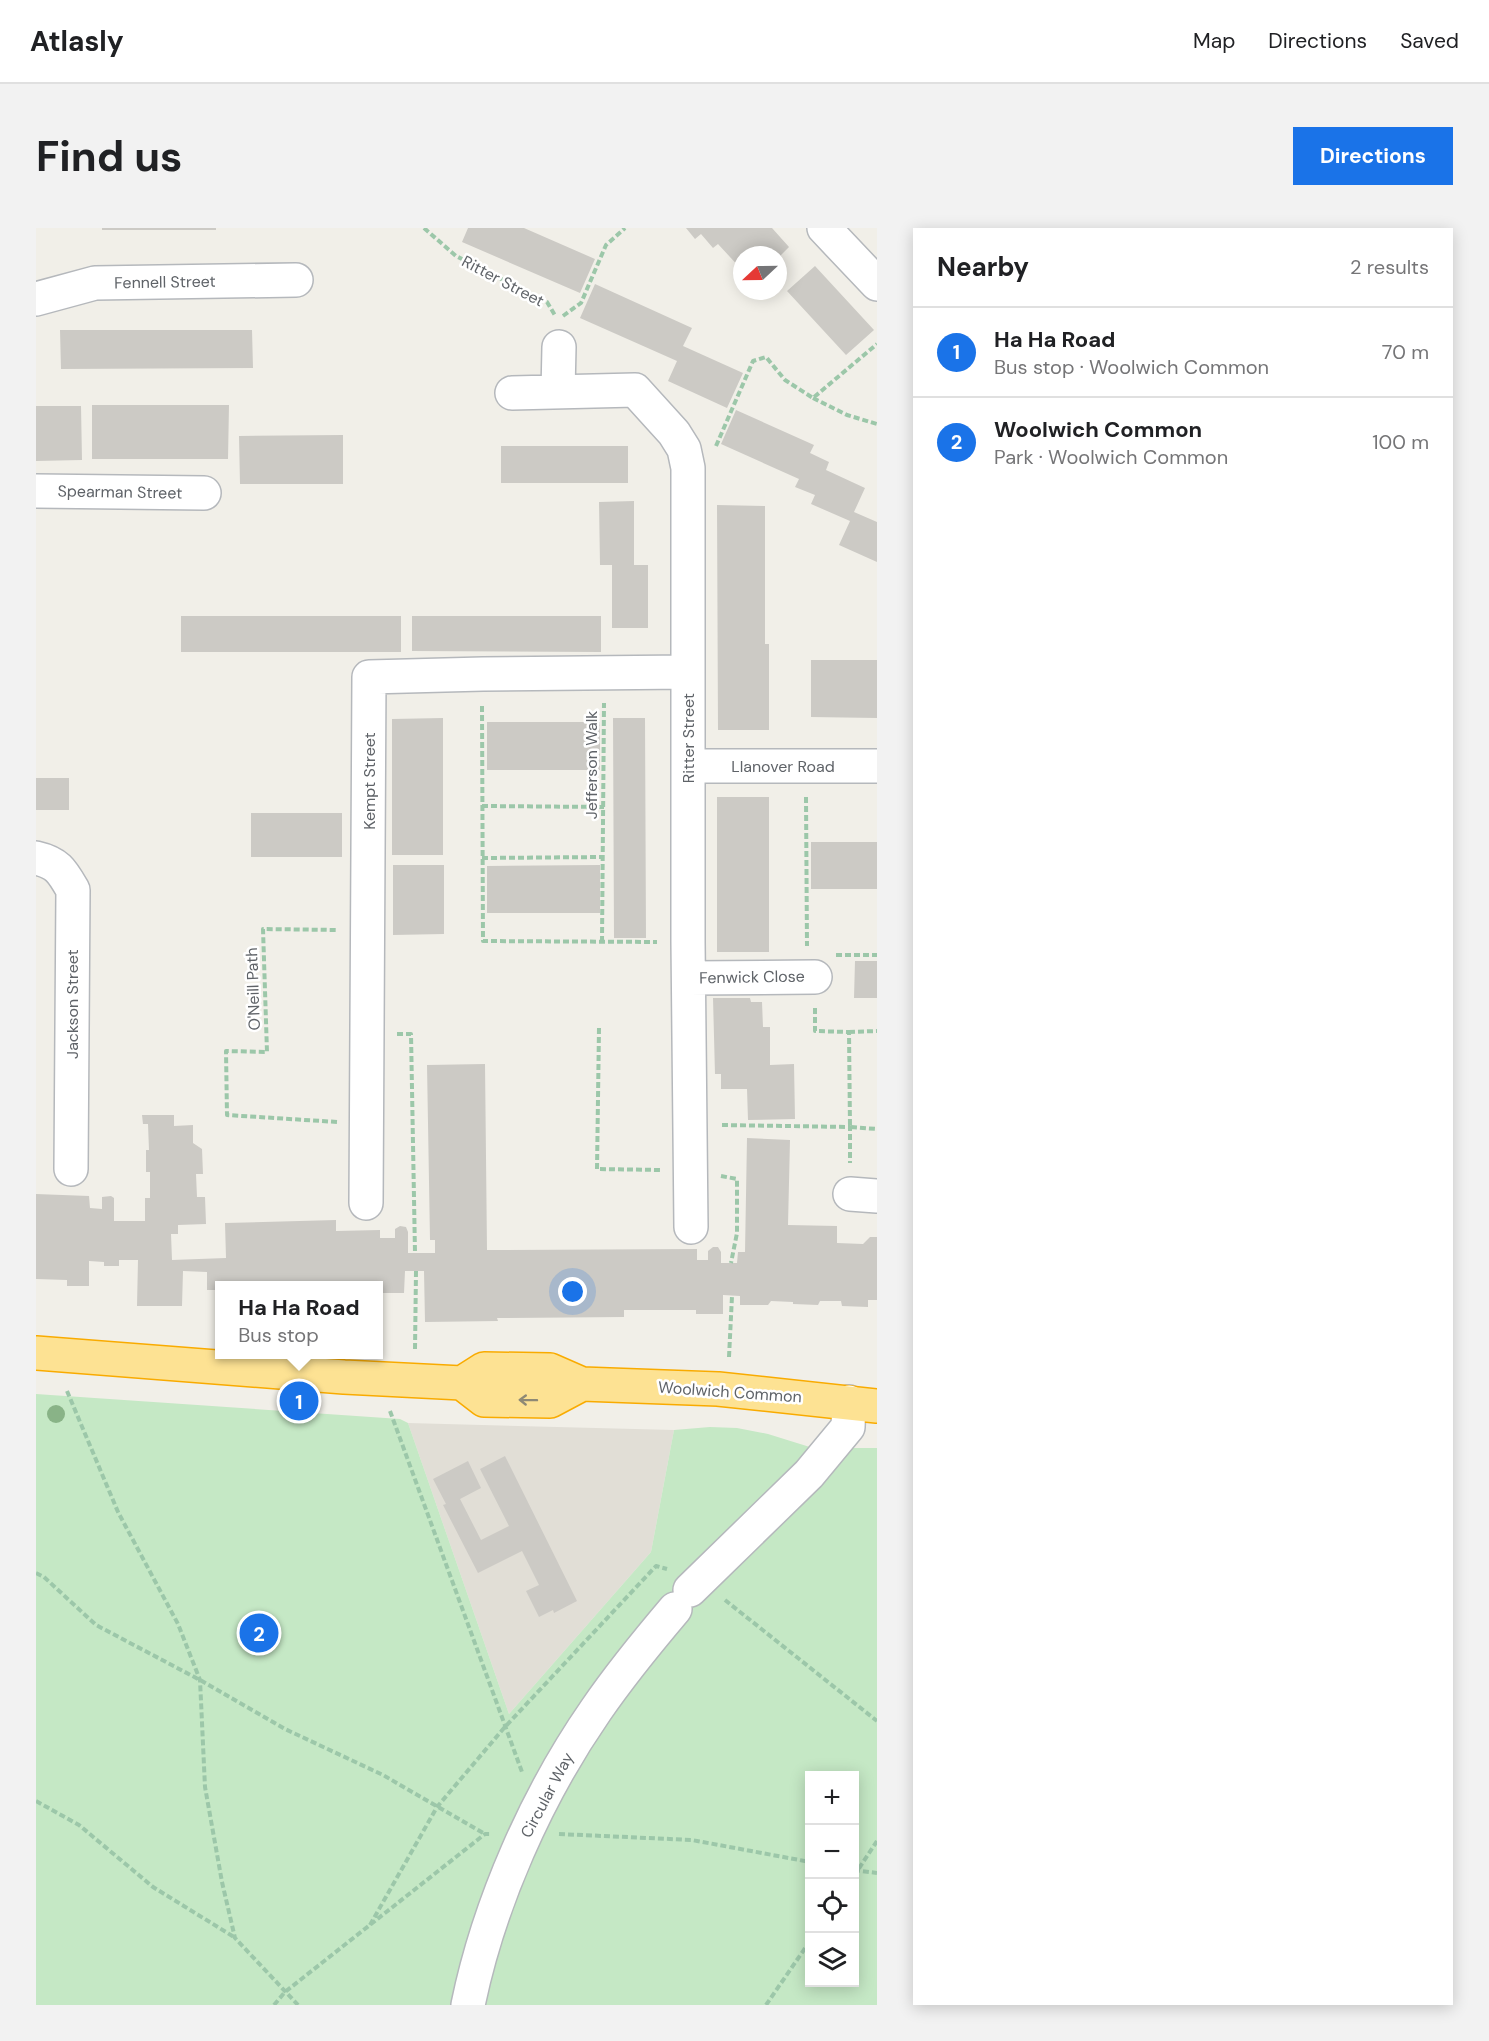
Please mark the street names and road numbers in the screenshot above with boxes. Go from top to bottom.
street label: Ritter Street [458,251,548,311]
street label: Fennell Street [114,271,216,293]
street label: Spearman Street [57,480,183,504]
street label: Ritter Street [678,693,699,783]
street label: Jefferson Walk [581,711,602,819]
street label: Kempt Street [359,732,380,830]
street label: Llanover Road [731,756,835,777]
street label: O'Neill Path [241,947,265,1031]
street label: Jackson Street [62,949,83,1059]
street label: Fenwick Close [699,966,805,988]
street label: Woolwich Common [657,1377,803,1407]
street label: Circular Way [516,1749,578,1841]

